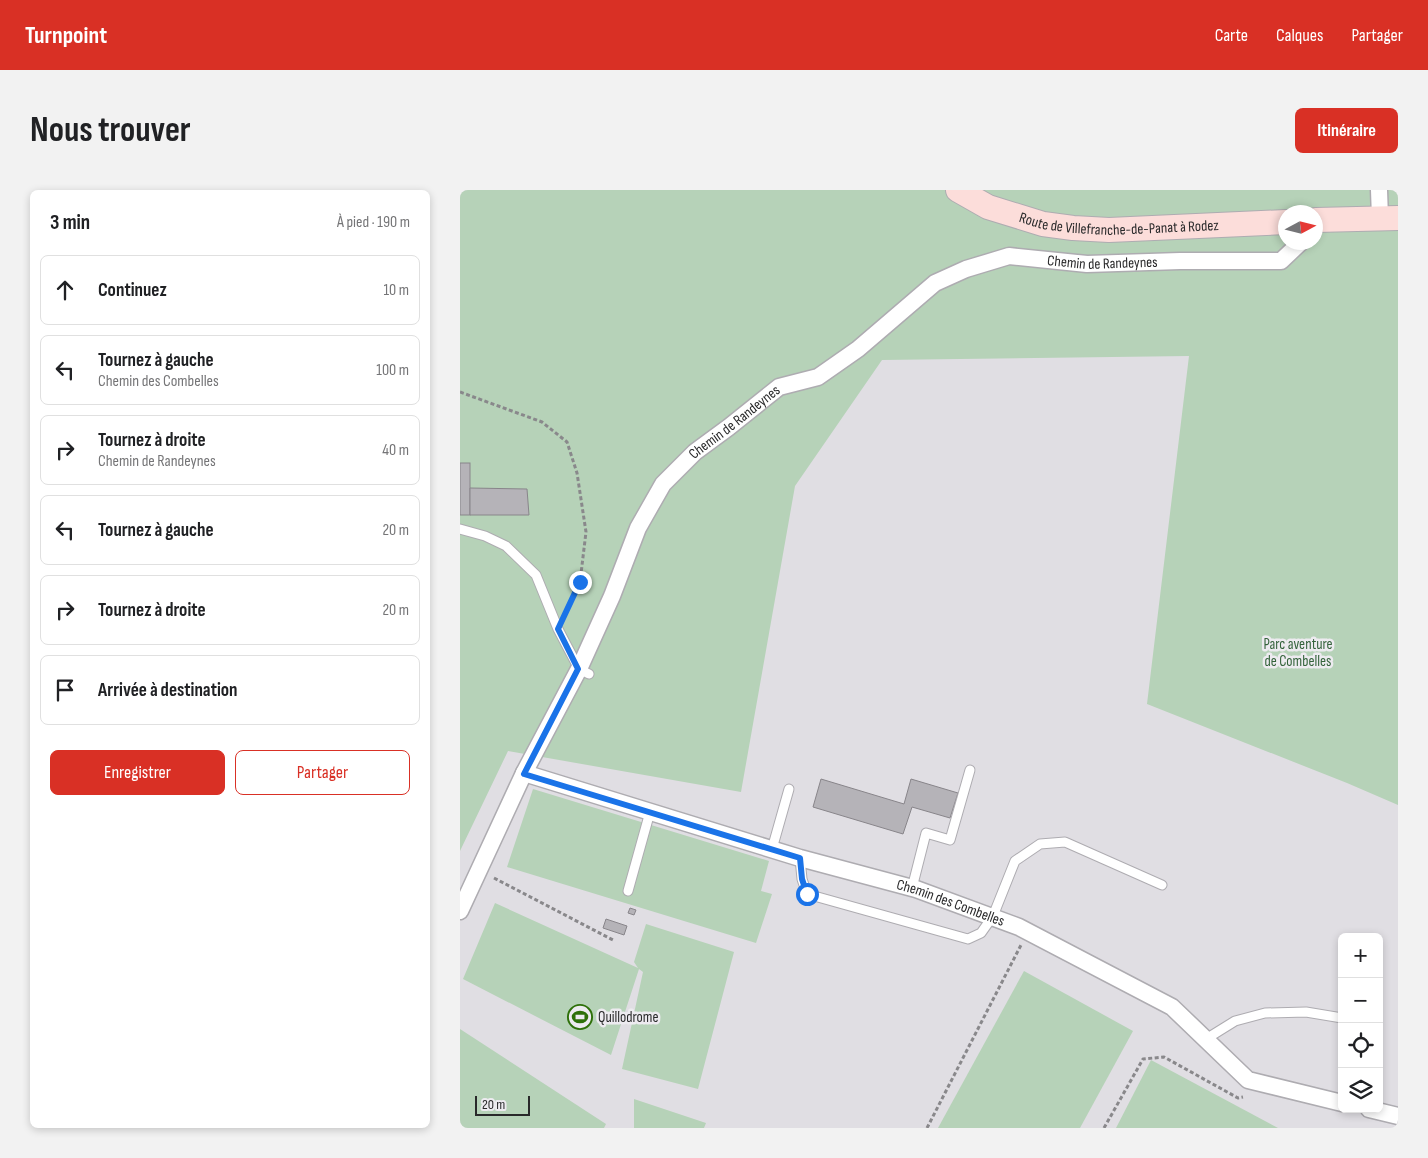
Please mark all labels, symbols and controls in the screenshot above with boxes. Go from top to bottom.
text: Turnpoint [25,21,107,50]
text: Carte [1215,25,1248,46]
text: Calques [1276,25,1323,46]
text: Partager [1351,25,1403,46]
button: Itinéraire [1295,108,1398,153]
text: Nous trouver [30,109,191,152]
north arrow [1278,205,1323,250]
street label: Route de Villefranche-de-Panat à Rodez [1017,208,1220,240]
text: 3 min [50,210,90,235]
text: À pied · 190 m [337,213,410,232]
street label: Chemin de Randeynes [1046,250,1158,274]
icon: ahead [51,276,79,304]
text: Continuez [98,279,167,302]
text: 10 m [383,281,409,300]
text: Tournez à gauche [98,349,214,372]
icon: left [51,356,79,384]
text: 100 m [376,361,409,380]
text: Chemin des Combelles [98,372,219,391]
street label: Chemin de Randeynes [684,381,784,463]
text: Tournez à droite [98,429,206,452]
icon: right [51,436,79,464]
text: 40 m [382,441,409,460]
text: Chemin de Randeynes [98,452,216,471]
icon: left [51,516,79,544]
text: Tournez à gauche [98,519,214,542]
text: 20 m [382,521,409,540]
route end [569,571,592,594]
icon: right [51,596,79,624]
text: Tournez à droite [98,599,206,622]
text: 20 m [382,601,409,620]
park label: Parc aventure de Combelles [1263,635,1333,671]
icon: arrive [51,676,79,704]
text: Arrivée à destination [98,679,238,702]
button: Enregistrer [50,750,225,795]
button: Partager [235,750,410,795]
street label: Chemin des Combelles [895,875,1007,930]
route start [796,883,819,906]
map controls [1338,933,1383,1113]
button: + [1338,933,1383,978]
button: − [1338,978,1383,1023]
sports icon: Quillodrome [567,1004,593,1030]
place label: Quillodrome [598,1008,658,1027]
button: locate [1338,1023,1383,1068]
button: layers [1338,1068,1383,1113]
scale bar [475,1093,530,1116]
text: 20 m [482,1096,505,1113]

